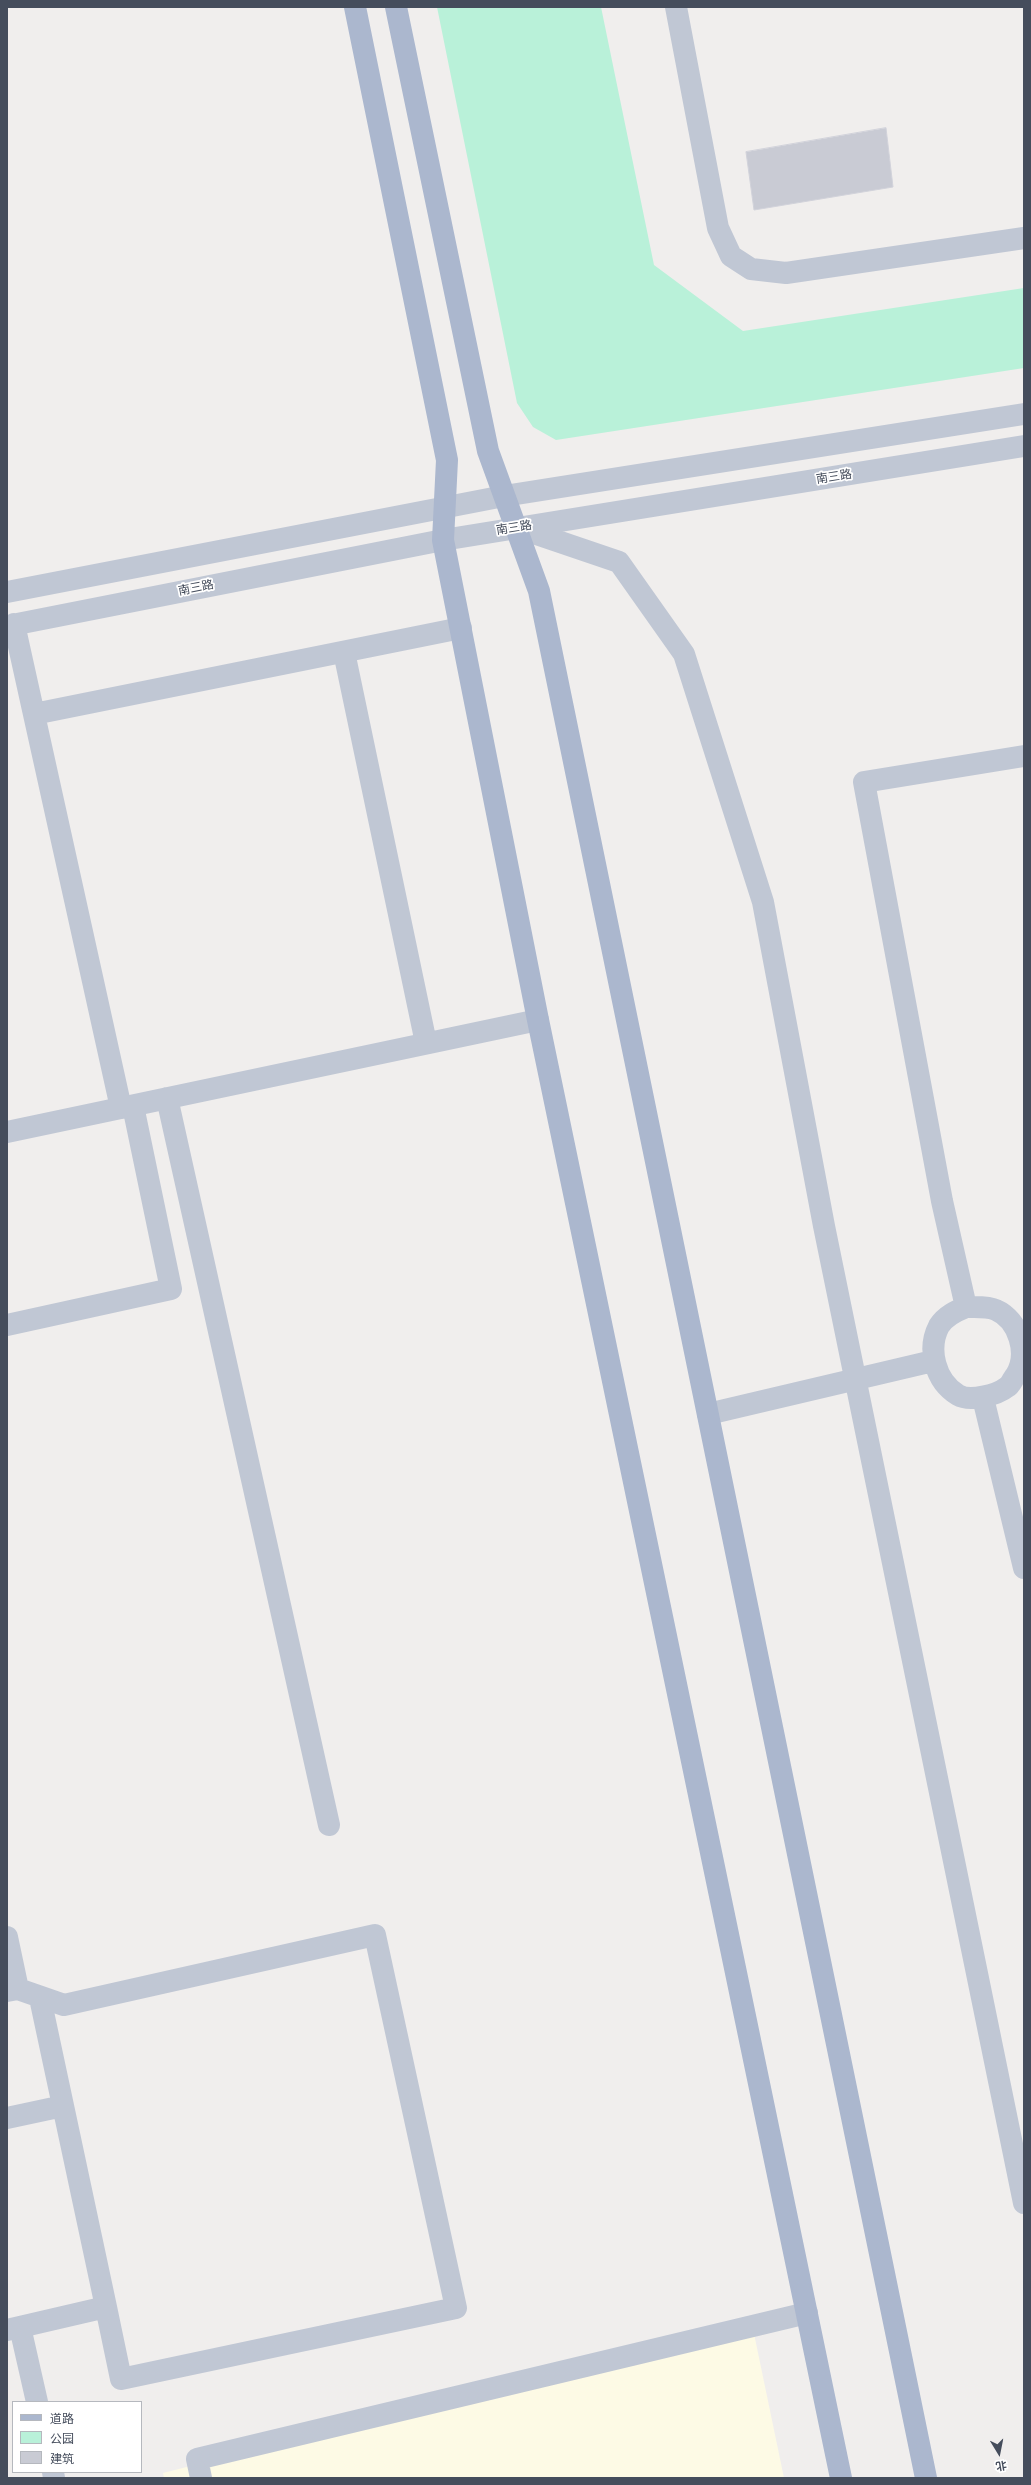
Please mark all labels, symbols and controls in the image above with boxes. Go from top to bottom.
street label: 南三路 [815,467,853,487]
street label: 南三路 [495,518,533,538]
street label: 南三路 [177,577,215,599]
legend [12,2401,142,2473]
text: 道路 [50,2412,74,2426]
text: 公园 [50,2432,74,2446]
north arrow [979,2433,1019,2473]
text: 建筑 [50,2452,74,2466]
text: 北 [995,2458,1008,2473]

